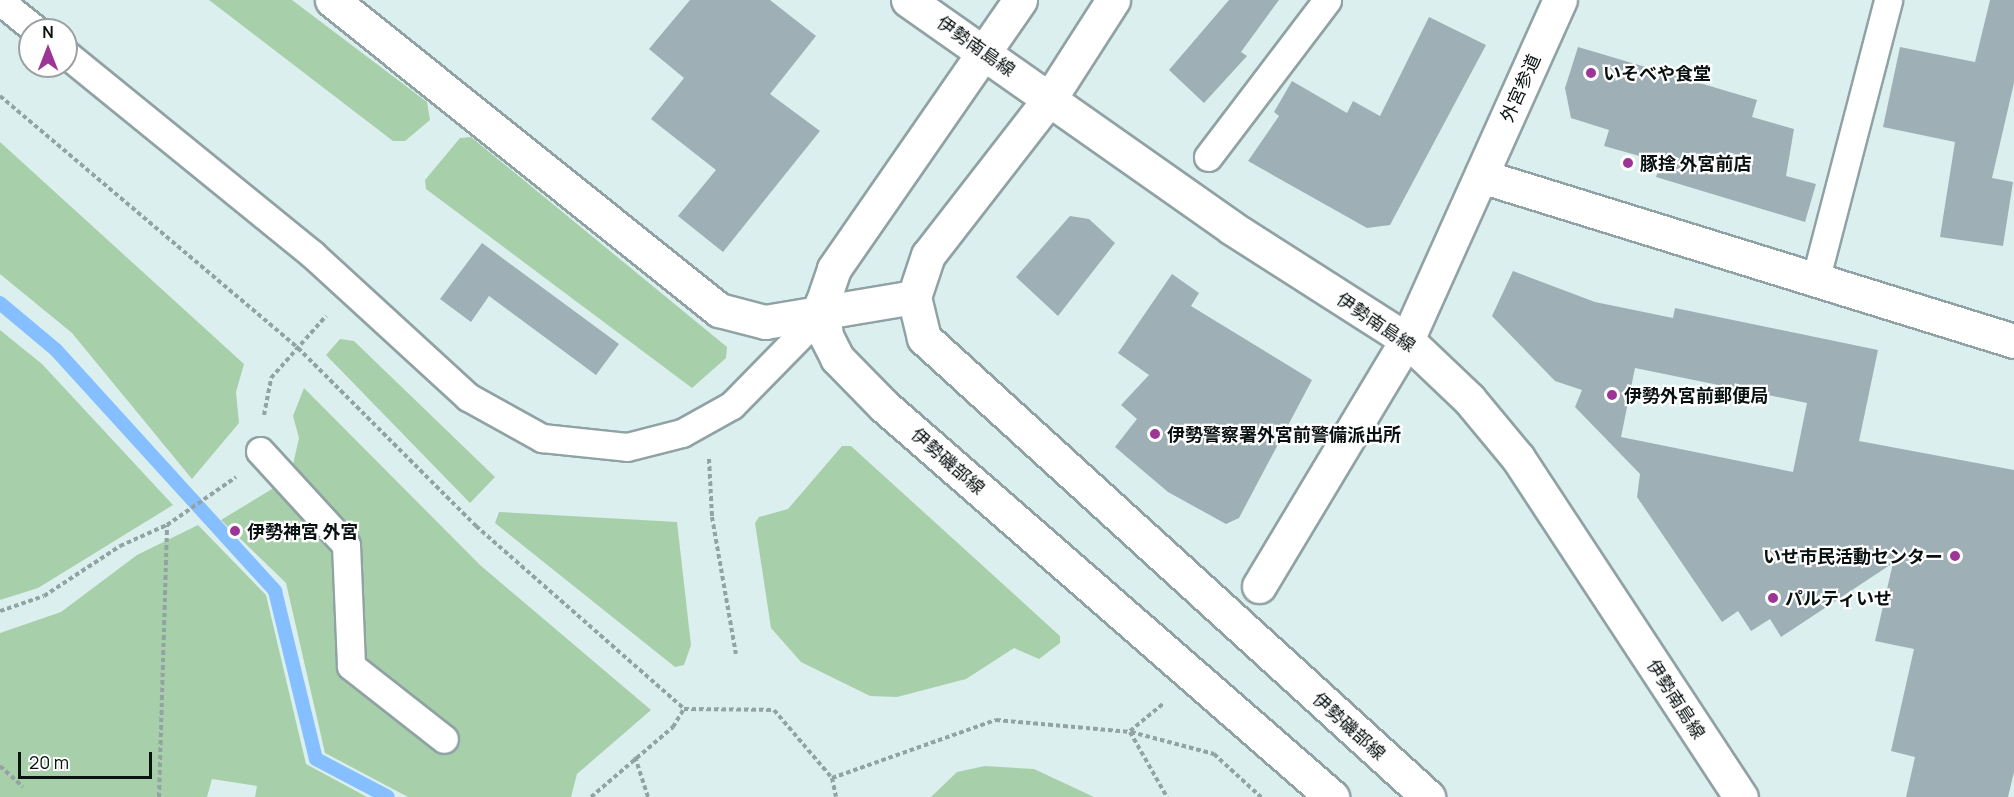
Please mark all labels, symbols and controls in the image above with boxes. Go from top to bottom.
street label: 伊勢南島線 [933,11,1019,81]
north arrow [18,18,78,78]
text: N [42,21,54,43]
street label: 外宮参道 [1495,51,1545,125]
place label: いそべや食堂 [1603,62,1711,84]
marker: いそべや食堂 [1584,66,1598,80]
place label: 豚捨 外宮前店 [1640,152,1752,174]
marker: 豚捨 外宮前店 [1621,156,1635,170]
street label: 伊勢南島線 [1333,288,1419,356]
place label: 伊勢外宮前郵便局 [1624,384,1768,406]
marker: 伊勢外宮前郵便局 [1605,388,1619,402]
street label: 伊勢磯部線 [907,423,989,499]
place label: 伊勢警察署外宮前警備派出所 [1167,423,1401,445]
marker: 伊勢警察署外宮前警備派出所 [1148,427,1162,441]
place label: 伊勢神宮 外宮 [247,520,359,542]
marker: 伊勢神宮 外宮 [228,524,242,538]
place label: いせ市民活動センター [1763,545,1943,567]
marker: いせ市民活動センター [1948,549,1962,563]
place label: パルティいせ [1785,587,1893,609]
marker: パルティいせ [1766,591,1780,605]
street label: 伊勢南島線 [1642,655,1710,743]
street label: 伊勢磯部線 [1308,688,1390,764]
scale bar [21,740,154,778]
text: 20 m [29,750,69,774]

